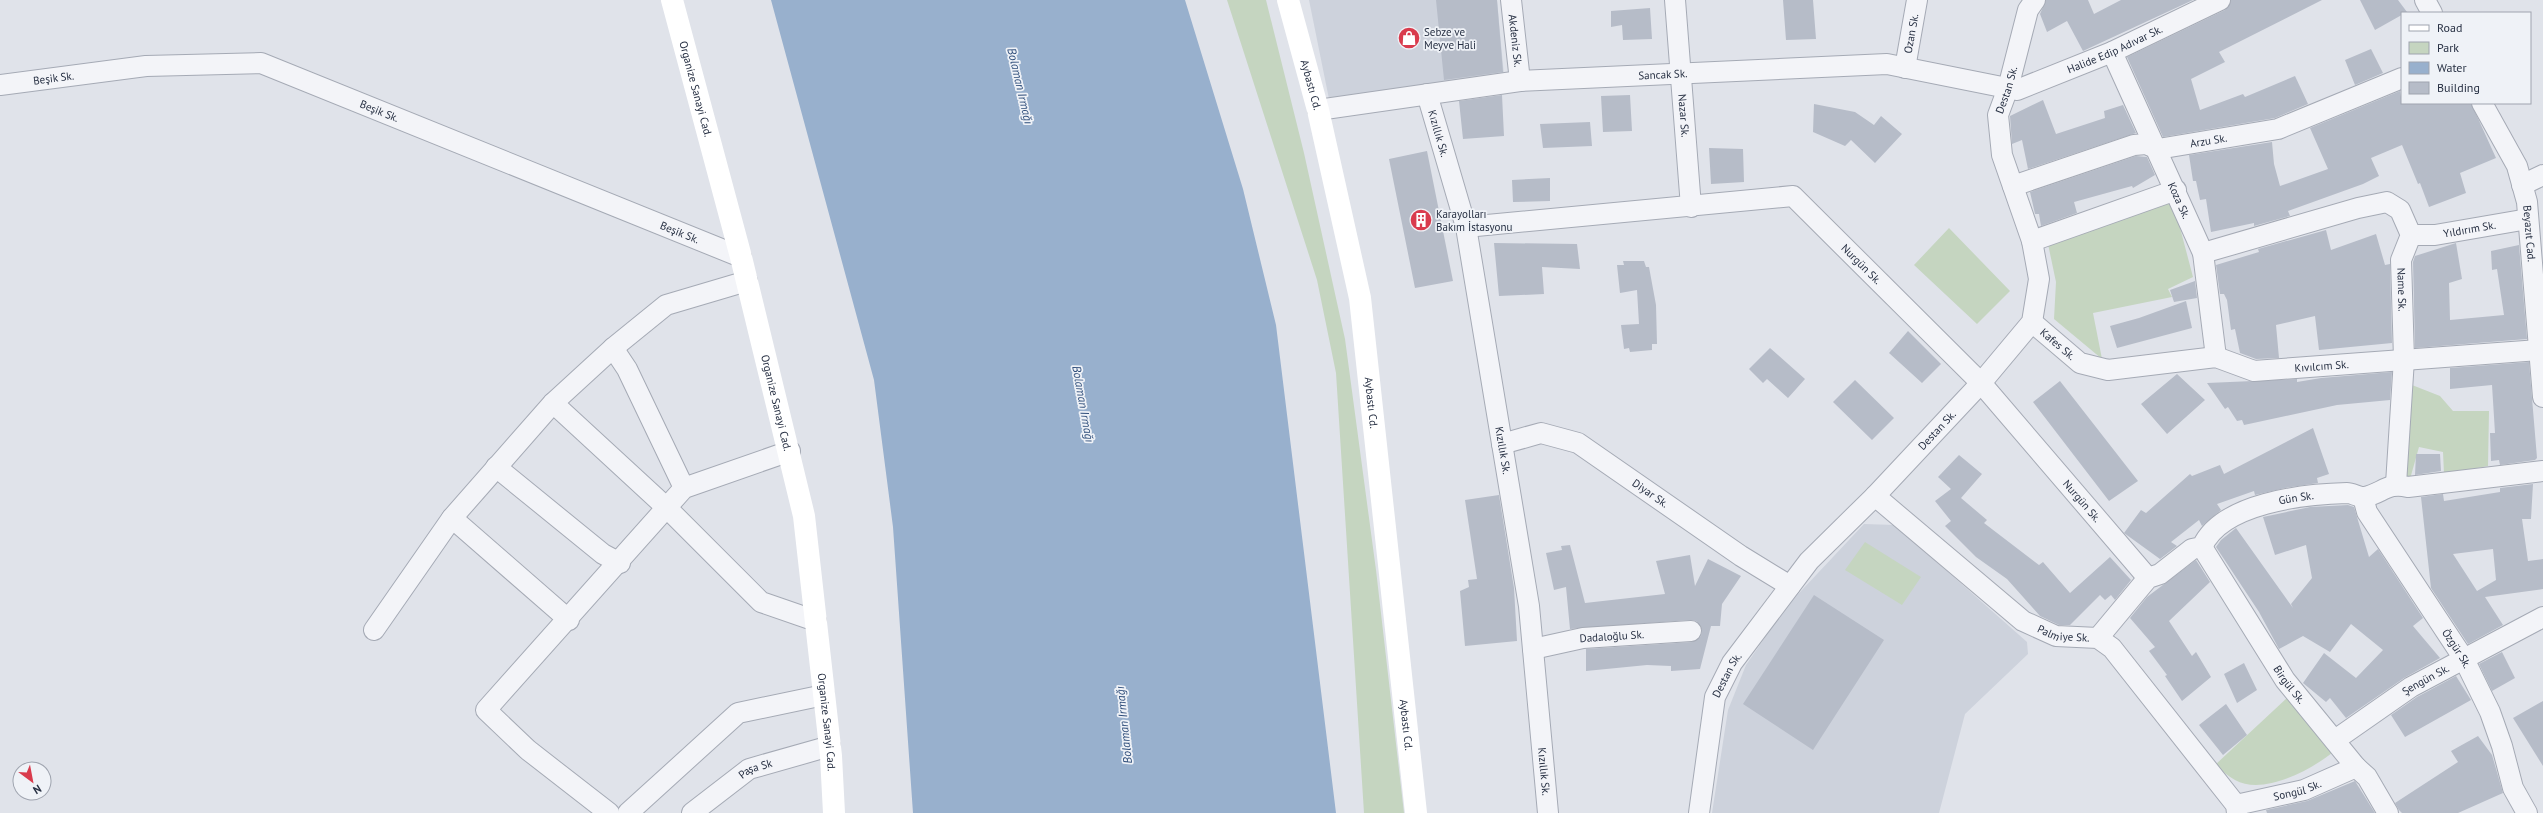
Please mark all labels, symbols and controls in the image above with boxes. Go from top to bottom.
legend [2401,12,2531,104]
street label: Ozan Sk. [1901,13,1921,55]
street label: Akdeniz Sk. [1506,14,1525,68]
text: Road [2437,20,2462,35]
street label: Halide Edip Adıvar Sk. [2065,22,2165,76]
shop icon: Sebze ve Meyve Hali [1396,25,1422,51]
place label: Sebze ve Meyve Hali [1424,25,1476,52]
street label: Organize Sanayi Cad. [676,39,715,138]
text: Park [2437,40,2459,55]
water label: Bolaman Irmağı [1004,46,1037,125]
street label: Aybastı Cd. [1298,58,1325,112]
text: Water [2437,60,2467,75]
street label: Destan Sk. [1992,65,2020,116]
street label: Sancak Sk. [1638,66,1688,83]
street label: Beşik Sk. [32,68,75,88]
text: Building [2437,80,2480,95]
street label: Nazar Sk. [1675,93,1693,138]
street label: Beşik Sk. [358,97,401,125]
street label: Kızıllık Sk. [1425,108,1452,158]
street label: Arzu Sk. [2189,131,2228,151]
street label: Koza Sk. [2165,180,2194,221]
street label: Beyazıt Cad. [2520,205,2539,262]
building icon: Karayolları Bakım İstasyonu [1408,207,1434,233]
place label: Karayolları Bakım İstasyonu [1436,207,1513,234]
street label: Beşik Sk. [658,218,701,246]
street label: Yıldırım Sk. [2442,218,2497,240]
street label: Nurgün Sk. [1838,241,1885,287]
street label: Name Sk. [2394,267,2410,312]
street label: Kafes Sk. [2037,325,2078,363]
street label: Organize Sanayi Cad. [758,353,795,452]
street label: Kıvılcım Sk. [2294,357,2349,375]
water label: Bolaman Irmağı [1069,364,1098,443]
street label: Aybastı Cd. [1362,376,1381,429]
street label: Destan Sk. [1915,407,1959,453]
street label: Kızıllık Sk. [1492,425,1514,475]
street label: Diyar Sk. [1630,476,1671,511]
street label: Nurgün Sk. [2060,477,2104,525]
street label: Gün Sk. [2277,488,2314,507]
street label: Palmiye Sk. [2035,621,2090,645]
street label: Özgür Sk. [2439,626,2474,671]
street label: Dadaloğlu Sk. [1579,627,1644,645]
street label: Destan Sk. [1709,650,1744,700]
street label: Şengün Sk. [2399,661,2452,698]
street label: Birgül Sk. [2271,663,2308,707]
street label: Organize Sanayi Cad. [815,672,839,771]
water label: Bolaman Irmağı [1112,686,1135,764]
street label: Aybastı Cd. [1397,698,1416,751]
street label: Kızıllık Sk. [1535,747,1553,796]
street label: Paşa Sk [735,756,774,782]
north arrow [12,761,52,801]
street label: Songül Sk. [2272,776,2323,804]
text: N [31,782,44,797]

